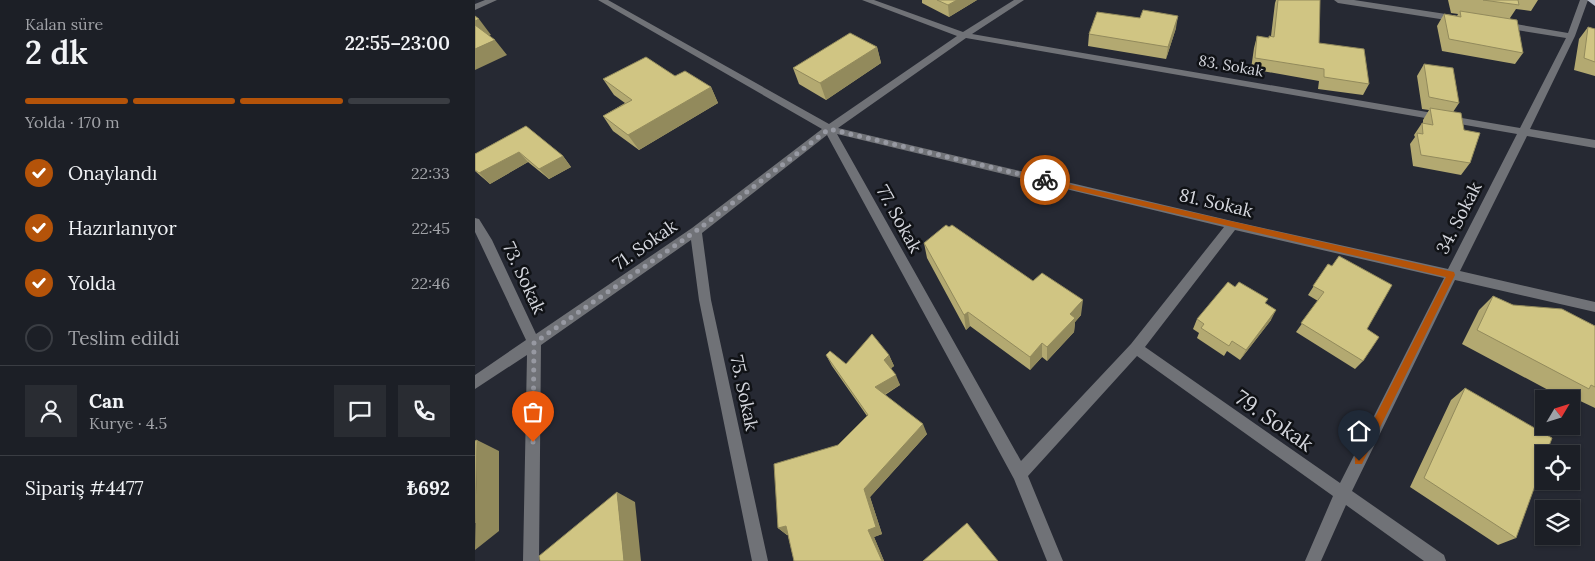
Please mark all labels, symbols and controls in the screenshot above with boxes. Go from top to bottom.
text: Kalan süre [25,14,103,34]
text: 22:55–23:00 [345,31,450,55]
text: 2 dk [25,32,88,73]
street label: 83. Sokak [1197,50,1265,81]
text: Yolda · 170 m [25,112,120,132]
courier [1020,155,1070,205]
icon: check [25,159,53,187]
text: Onaylandı [68,161,157,185]
text: 22:33 [411,163,450,183]
icon: bike [1031,166,1059,194]
street label: 34. Sokak [1431,177,1487,258]
street label: 77. Sokak [871,181,928,257]
street label: 81. Sokak [1177,183,1256,222]
icon: check [25,214,53,242]
street label: 71. Sokak [608,214,682,275]
text: Hazırlanıyor [68,216,177,240]
text: 22:45 [411,218,450,238]
street label: 73. Sokak [498,238,551,318]
icon: check [25,269,53,297]
text: Yolda [68,271,116,295]
text: 22:46 [411,273,450,293]
text: Teslim edildi [68,326,180,350]
street label: 75. Sokak [725,353,764,433]
street label: 79. Sokak [1230,384,1319,458]
button: person [25,385,77,437]
button: chat [334,385,386,437]
button: phone [398,385,450,437]
text: Can [89,389,124,413]
north arrow [1535,390,1580,435]
map controls [1535,390,1580,545]
pin [512,391,554,442]
icon: bag [519,398,547,426]
pin [1338,410,1380,461]
text: Kurye · 4.5 [89,413,167,433]
icon: home [1345,417,1373,445]
button: locate [1535,445,1580,490]
text: Sipariş #4477 [25,476,144,500]
text: ₺692 [407,476,450,500]
button: layers [1535,500,1580,545]

